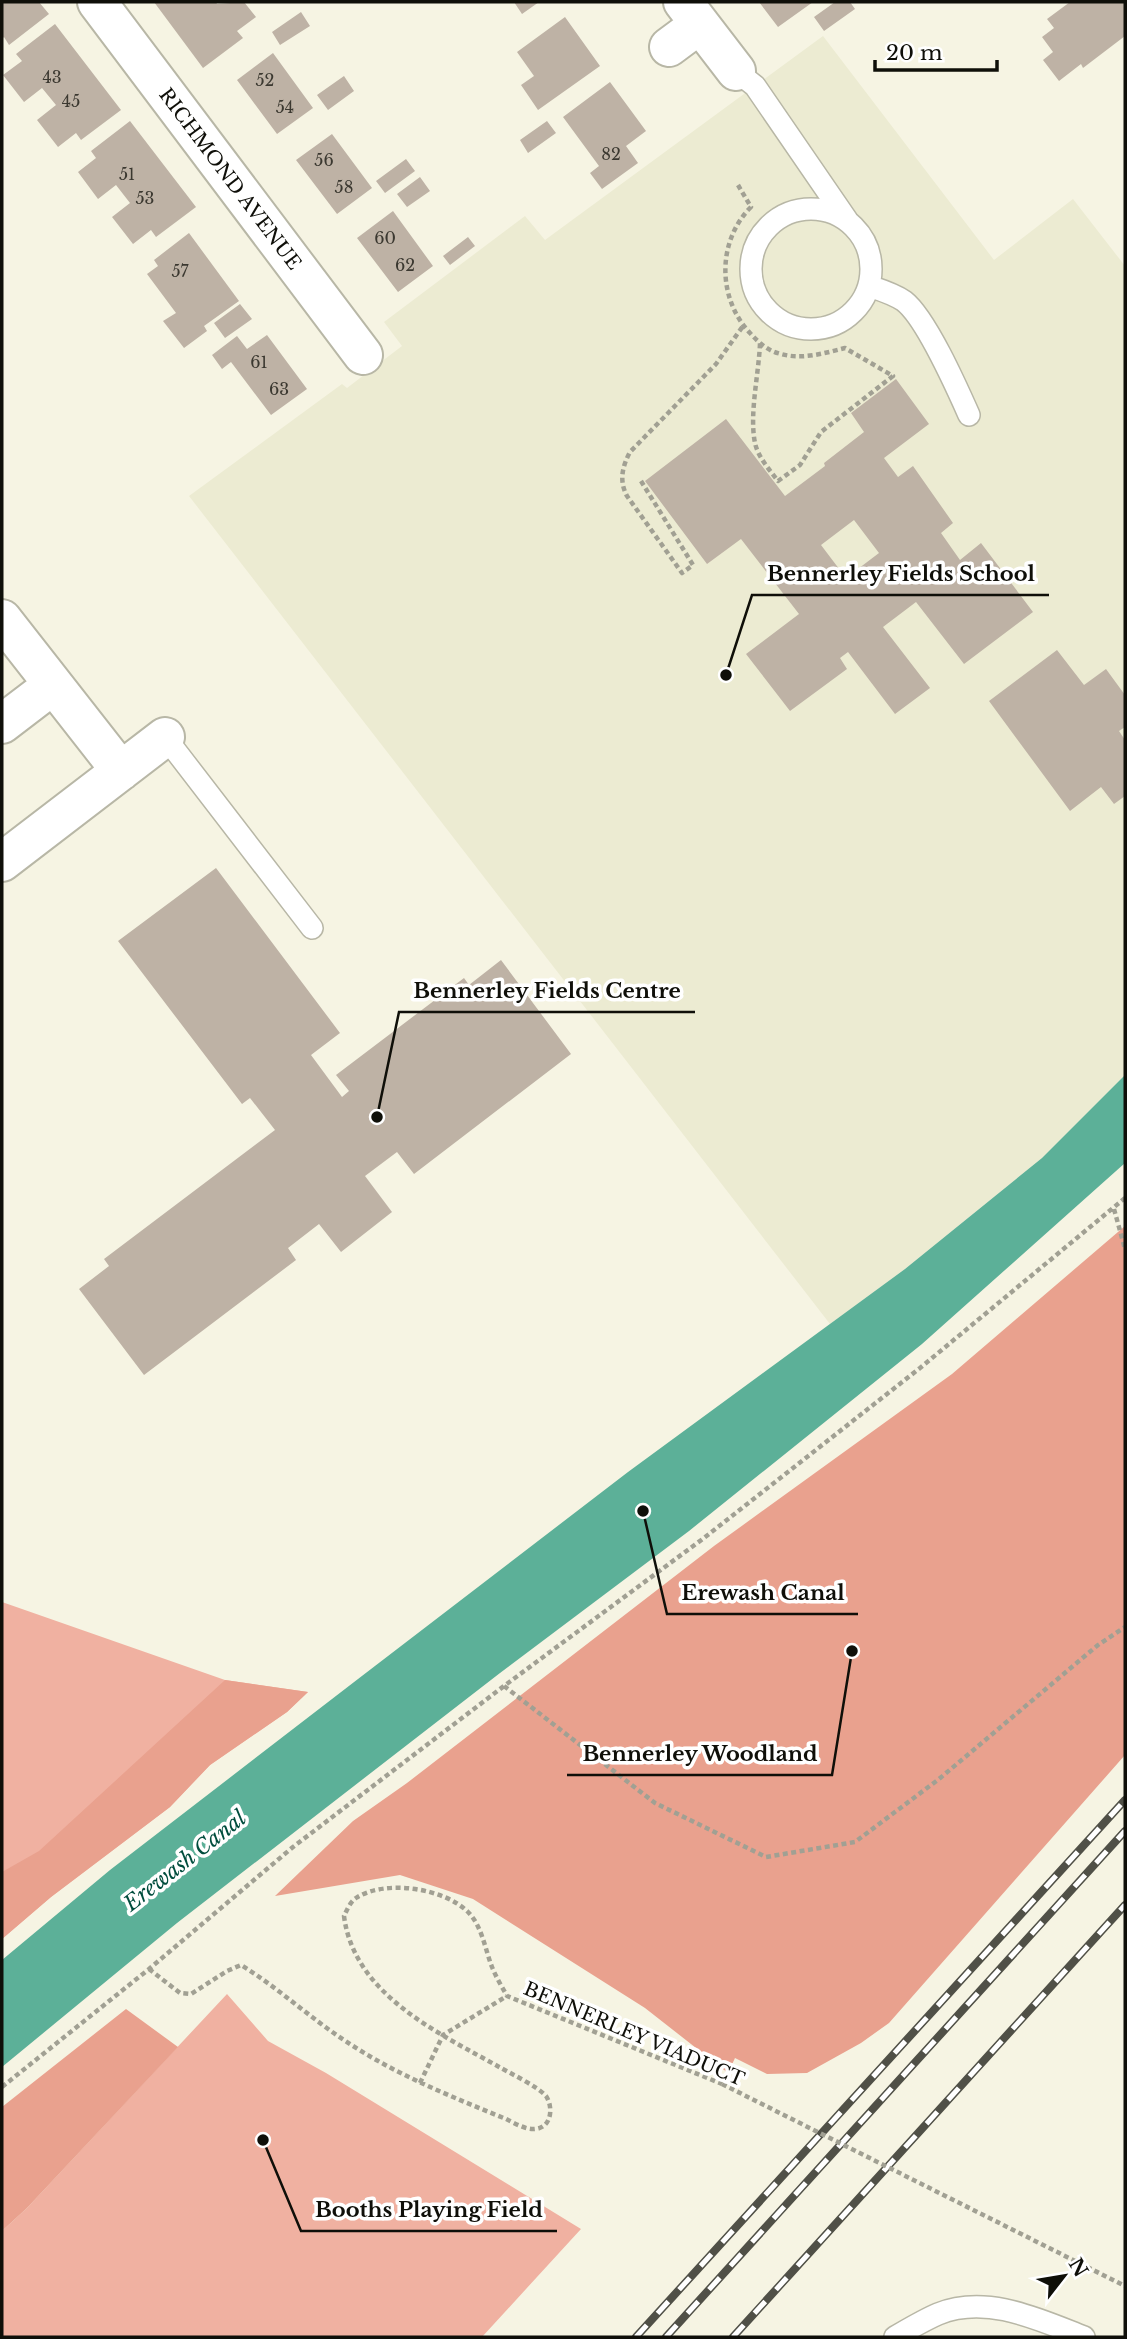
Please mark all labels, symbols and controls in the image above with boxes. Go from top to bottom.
scale bar [875,28,998,72]
text: 20 m [886,40,943,66]
house number: 43 [42,67,62,87]
house number: 52 [256,70,274,90]
street label: RICHMOND AVENUE [154,84,306,274]
house number: 45 [62,91,80,111]
house number: 54 [276,97,294,117]
house number: 82 [601,144,621,164]
house number: 56 [314,150,334,170]
house number: 51 [119,164,135,184]
house number: 58 [335,177,353,197]
house number: 53 [136,188,154,208]
house number: 60 [374,228,396,248]
house number: 62 [395,255,415,275]
house number: 57 [171,261,190,281]
house number: 61 [250,352,268,372]
house number: 63 [269,379,289,399]
callout: Bennerley Fields School [752,553,1049,595]
text: Bennerley Fields School [767,561,1036,587]
callout: Bennerley Fields Centre [399,970,695,1012]
text: Bennerley Fields Centre [413,978,681,1004]
callout: Erewash Canal [667,1572,858,1614]
text: Erewash Canal [681,1580,845,1606]
callout: Bennerley Woodland [567,1733,832,1775]
text: Bennerley Woodland [582,1741,818,1767]
water label: Erewash Canal [118,1805,252,1917]
street label: BENNERLEY VIADUCT [520,1977,748,2091]
callout: Booths Playing Field [301,2189,557,2231]
text: Booths Playing Field [315,2197,543,2223]
north arrow [1029,2241,1099,2311]
text: N [1064,2254,1093,2281]

